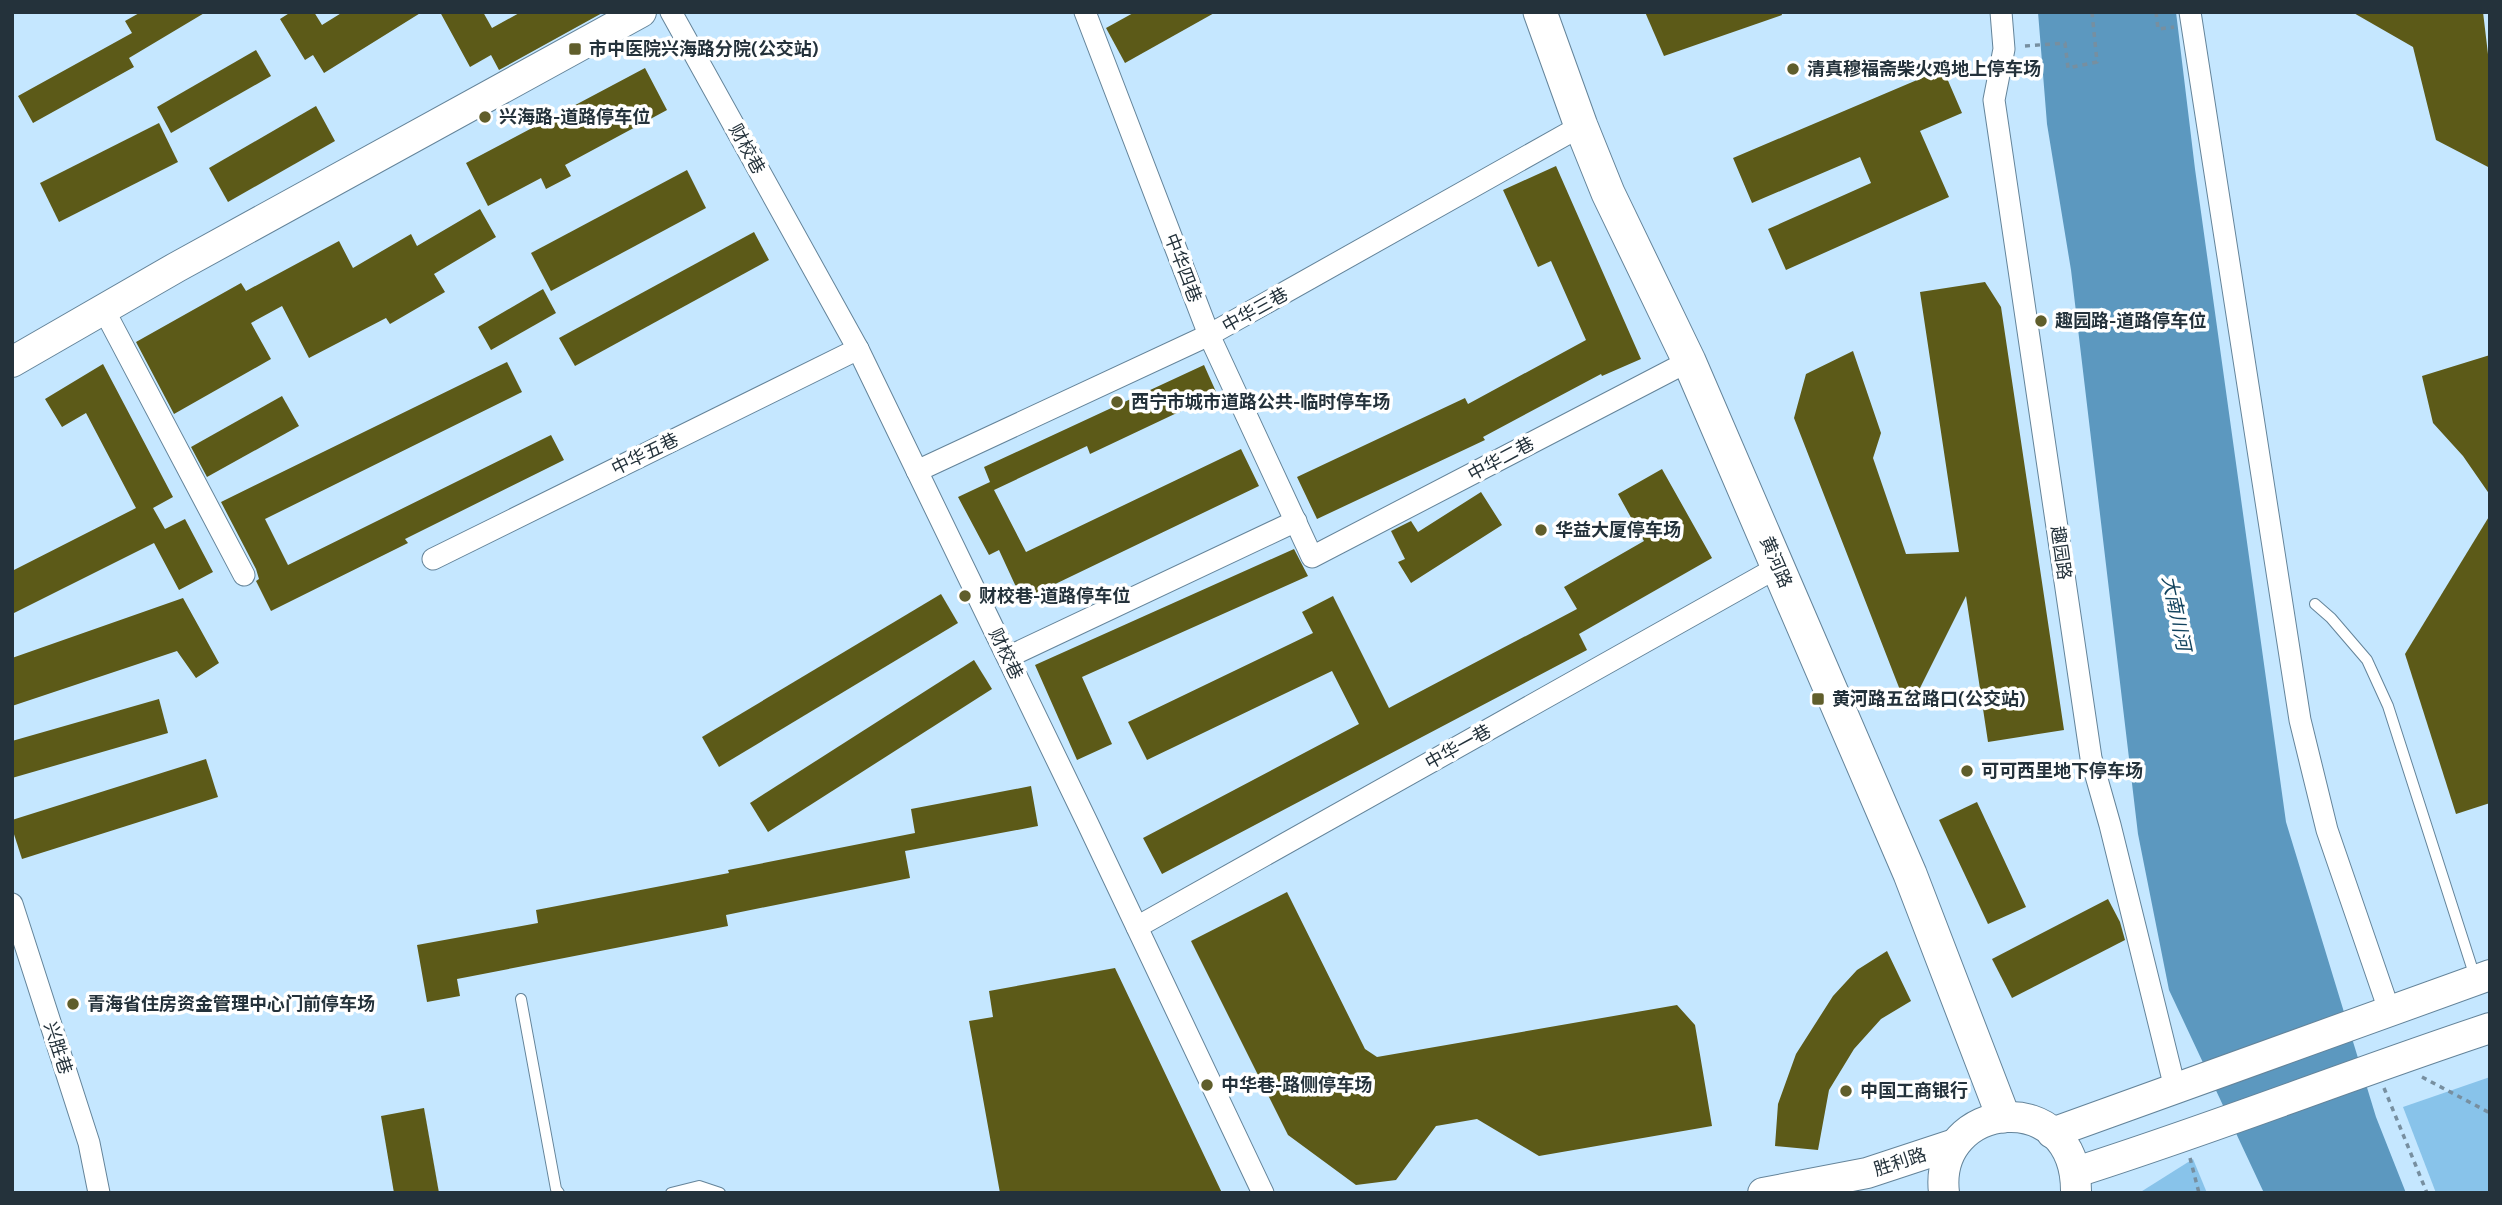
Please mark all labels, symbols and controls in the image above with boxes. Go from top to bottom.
place label: 市中医院兴海路分院(公交站) [589,38,819,60]
marker: 市中医院兴海路分院(公交站) [567,41,583,57]
place label: 清真穆福斋柴火鸡地上停车场 [1807,58,2041,80]
marker: 清真穆福斋柴火鸡地上停车场 [1785,61,1801,77]
place label: 兴海路-道路停车位 [499,106,650,128]
marker: 兴海路-道路停车位 [477,109,493,125]
street label: 财校巷 [724,120,770,178]
street label: 中华四巷 [1160,230,1206,306]
street label: 中华三巷 [1218,283,1292,337]
place label: 趣园路-道路停车位 [2055,310,2206,332]
marker: 趣园路-道路停车位 [2033,313,2049,329]
place label: 西宁市城市道路公共-临时停车场 [1131,391,1390,413]
marker: 西宁市城市道路公共-临时停车场 [1109,394,1125,410]
street label: 中华五巷 [608,428,682,480]
street label: 中华二巷 [1464,432,1538,486]
place label: 华益大厦停车场 [1555,519,1681,541]
marker: 华益大厦停车场 [1533,522,1549,538]
street label: 趣园路 [2046,525,2076,581]
street label: 黄河路 [1755,533,1797,591]
water label: 大南川河 [2157,574,2196,657]
place label: 财校巷-道路停车位 [979,585,1130,607]
marker: 财校巷-道路停车位 [957,588,973,604]
street label: 财校巷 [984,625,1028,683]
place label: 黄河路五岔路口(公交站) [1832,688,2026,710]
marker: 黄河路五岔路口(公交站) [1810,691,1826,707]
street label: 中华一巷 [1421,720,1495,774]
place label: 可可西里地下停车场 [1981,760,2143,782]
marker: 可可西里地下停车场 [1959,763,1975,779]
place label: 青海省住房资金管理中心门前停车场 [87,993,375,1015]
marker: 青海省住房资金管理中心门前停车场 [65,996,81,1012]
street label: 兴胜巷 [39,1019,77,1077]
place label: 中华巷-路侧停车场 [1221,1074,1372,1096]
marker: 中华巷-路侧停车场 [1199,1077,1215,1093]
place label: 中国工商银行 [1860,1080,1968,1102]
marker: 中国工商银行 [1838,1083,1854,1099]
street label: 胜利路 [1871,1143,1929,1181]

